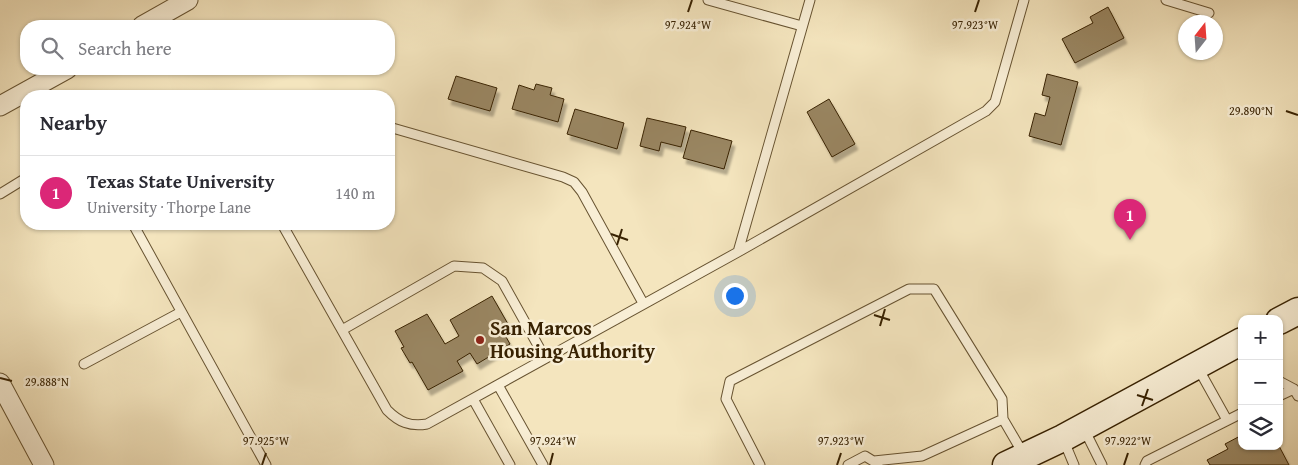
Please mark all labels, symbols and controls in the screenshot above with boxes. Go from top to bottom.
north arrow [1178,15,1223,60]
text: 97.924°W [665,16,712,33]
text: 97.923°W [952,16,999,33]
search box [20,20,395,75]
icon: search [38,34,66,62]
text: Search here [78,34,172,62]
text: 29.890°N [1229,102,1273,119]
text: Nearby [40,107,107,138]
text: Texas State University [87,167,274,195]
text: 1 [52,181,60,205]
text: 140 m [335,181,375,205]
text: University · Thorpe Lane [87,195,251,219]
pin: 1 [1114,199,1146,240]
your location [722,283,748,309]
place label: San Marcos Housing Authority [490,313,656,365]
map controls [1238,315,1283,450]
button: + [1238,315,1283,360]
marker: San Marcos Housing Authority [474,334,486,346]
button: − [1238,360,1283,405]
text: 29.888°N [25,373,69,390]
button: layers [1238,405,1283,450]
text: 97.925°W [243,432,290,449]
text: 97.924°W [530,432,577,449]
text: 97.923°W [818,432,865,449]
text: 97.922°W [1105,432,1152,449]

